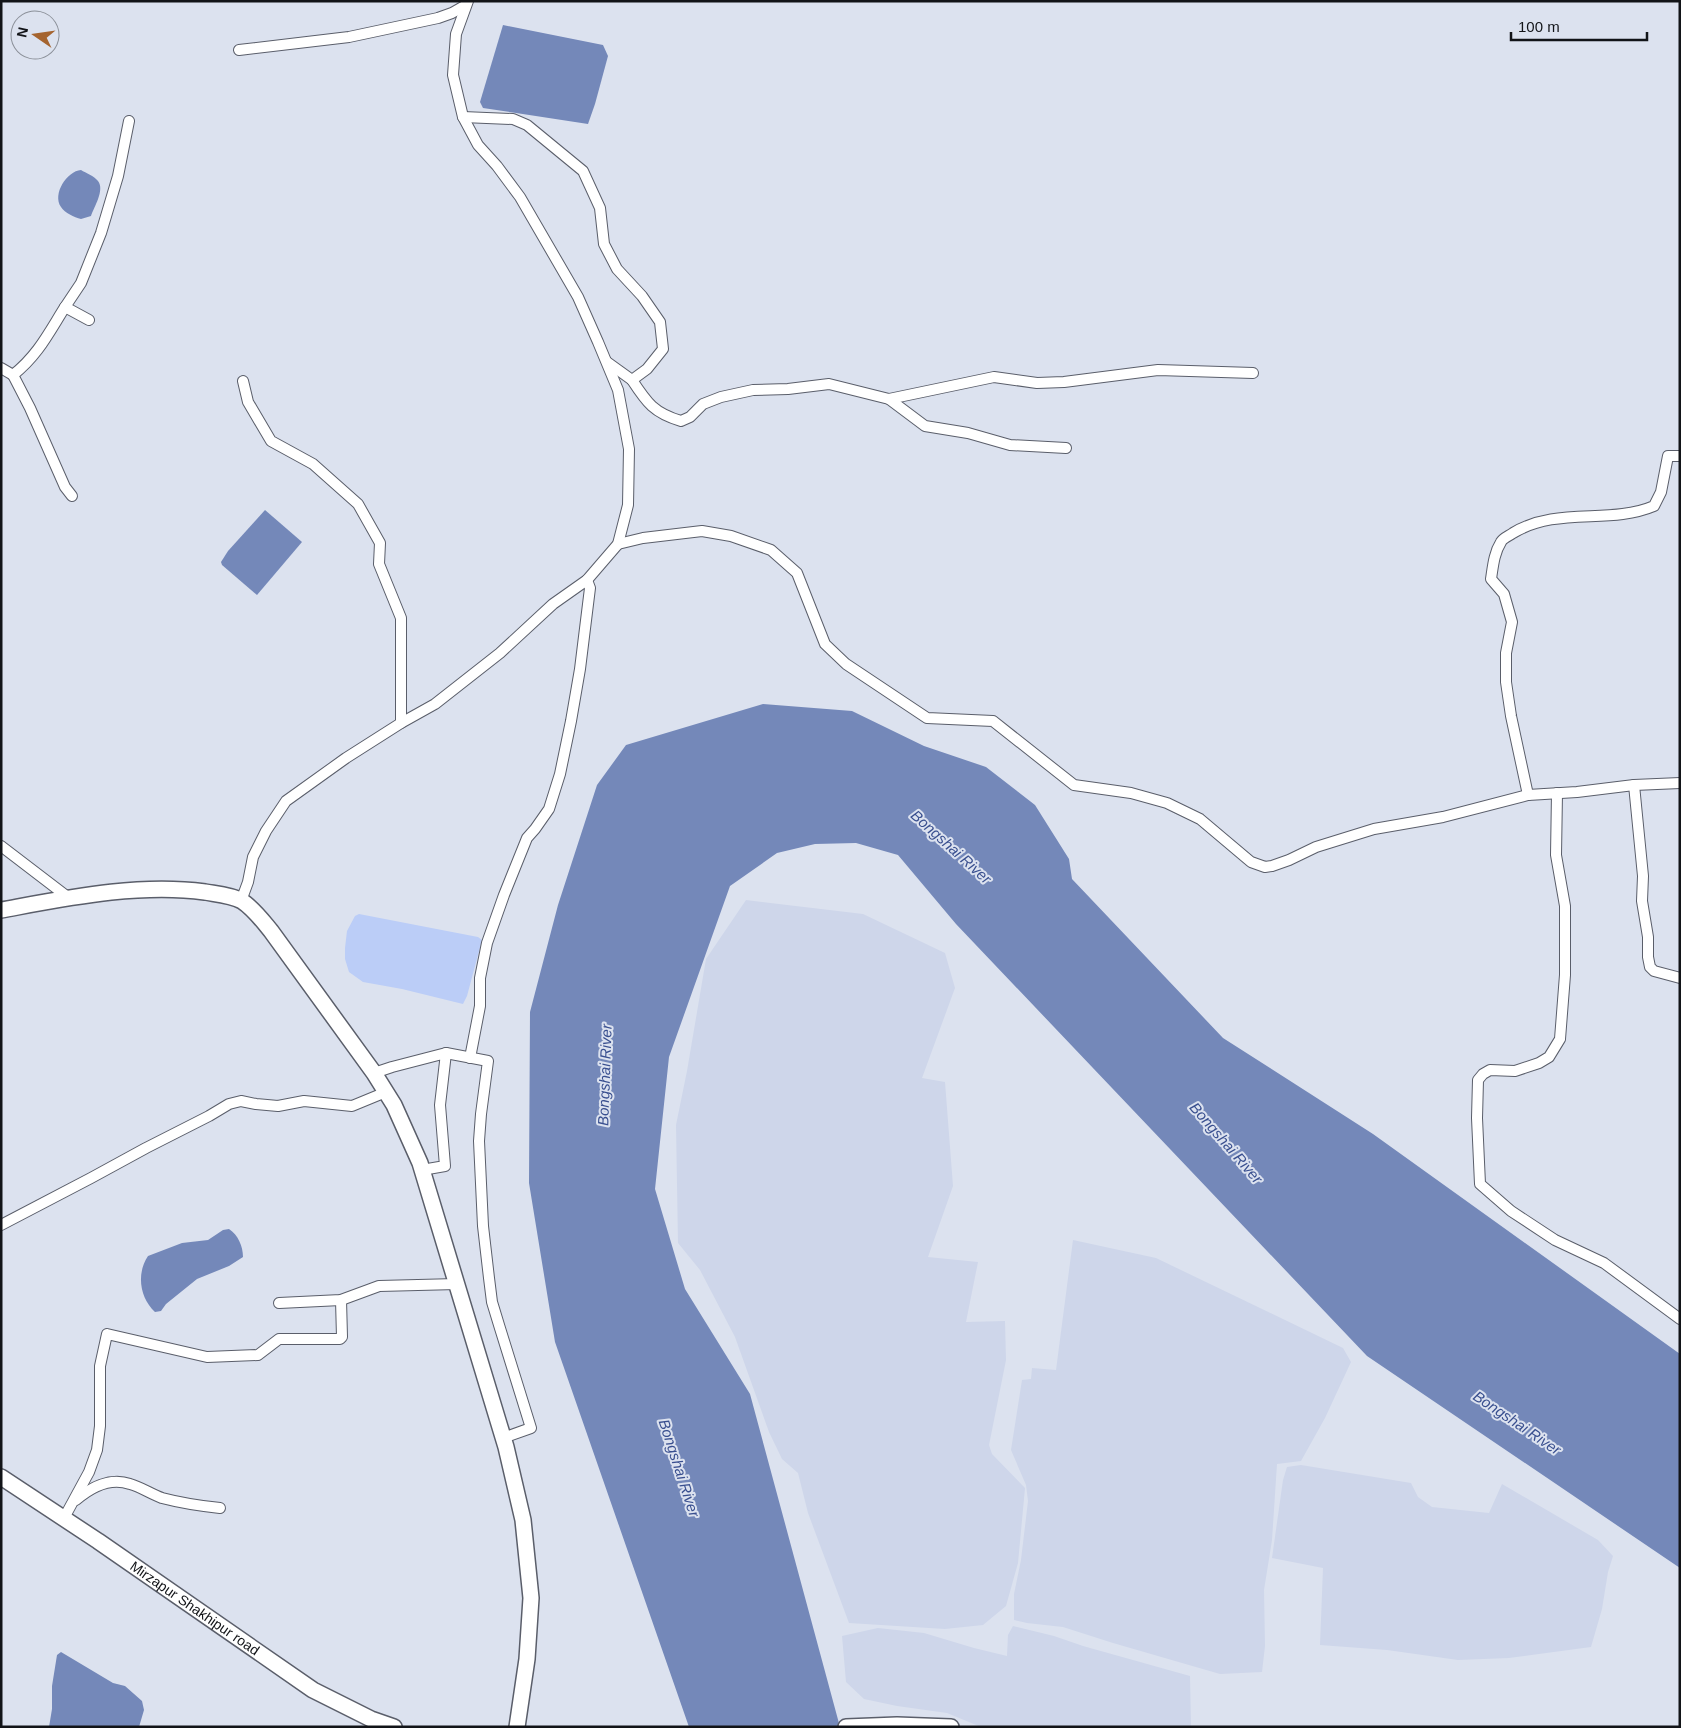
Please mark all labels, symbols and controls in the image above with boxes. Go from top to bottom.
north arrow [10,10,60,60]
scale bar [1511,10,1647,42]
text: 100 m [1518,18,1560,35]
text: N [13,25,31,39]
water label: Bongshai River [908,806,996,888]
water label: Bongshai River [594,1023,615,1126]
water label: Bongshai River [1187,1099,1267,1187]
water label: Bongshai River [1470,1387,1565,1459]
water label: Bongshai River [656,1417,704,1520]
street label: Mirzapur Shakhipur road [127,1558,262,1658]

